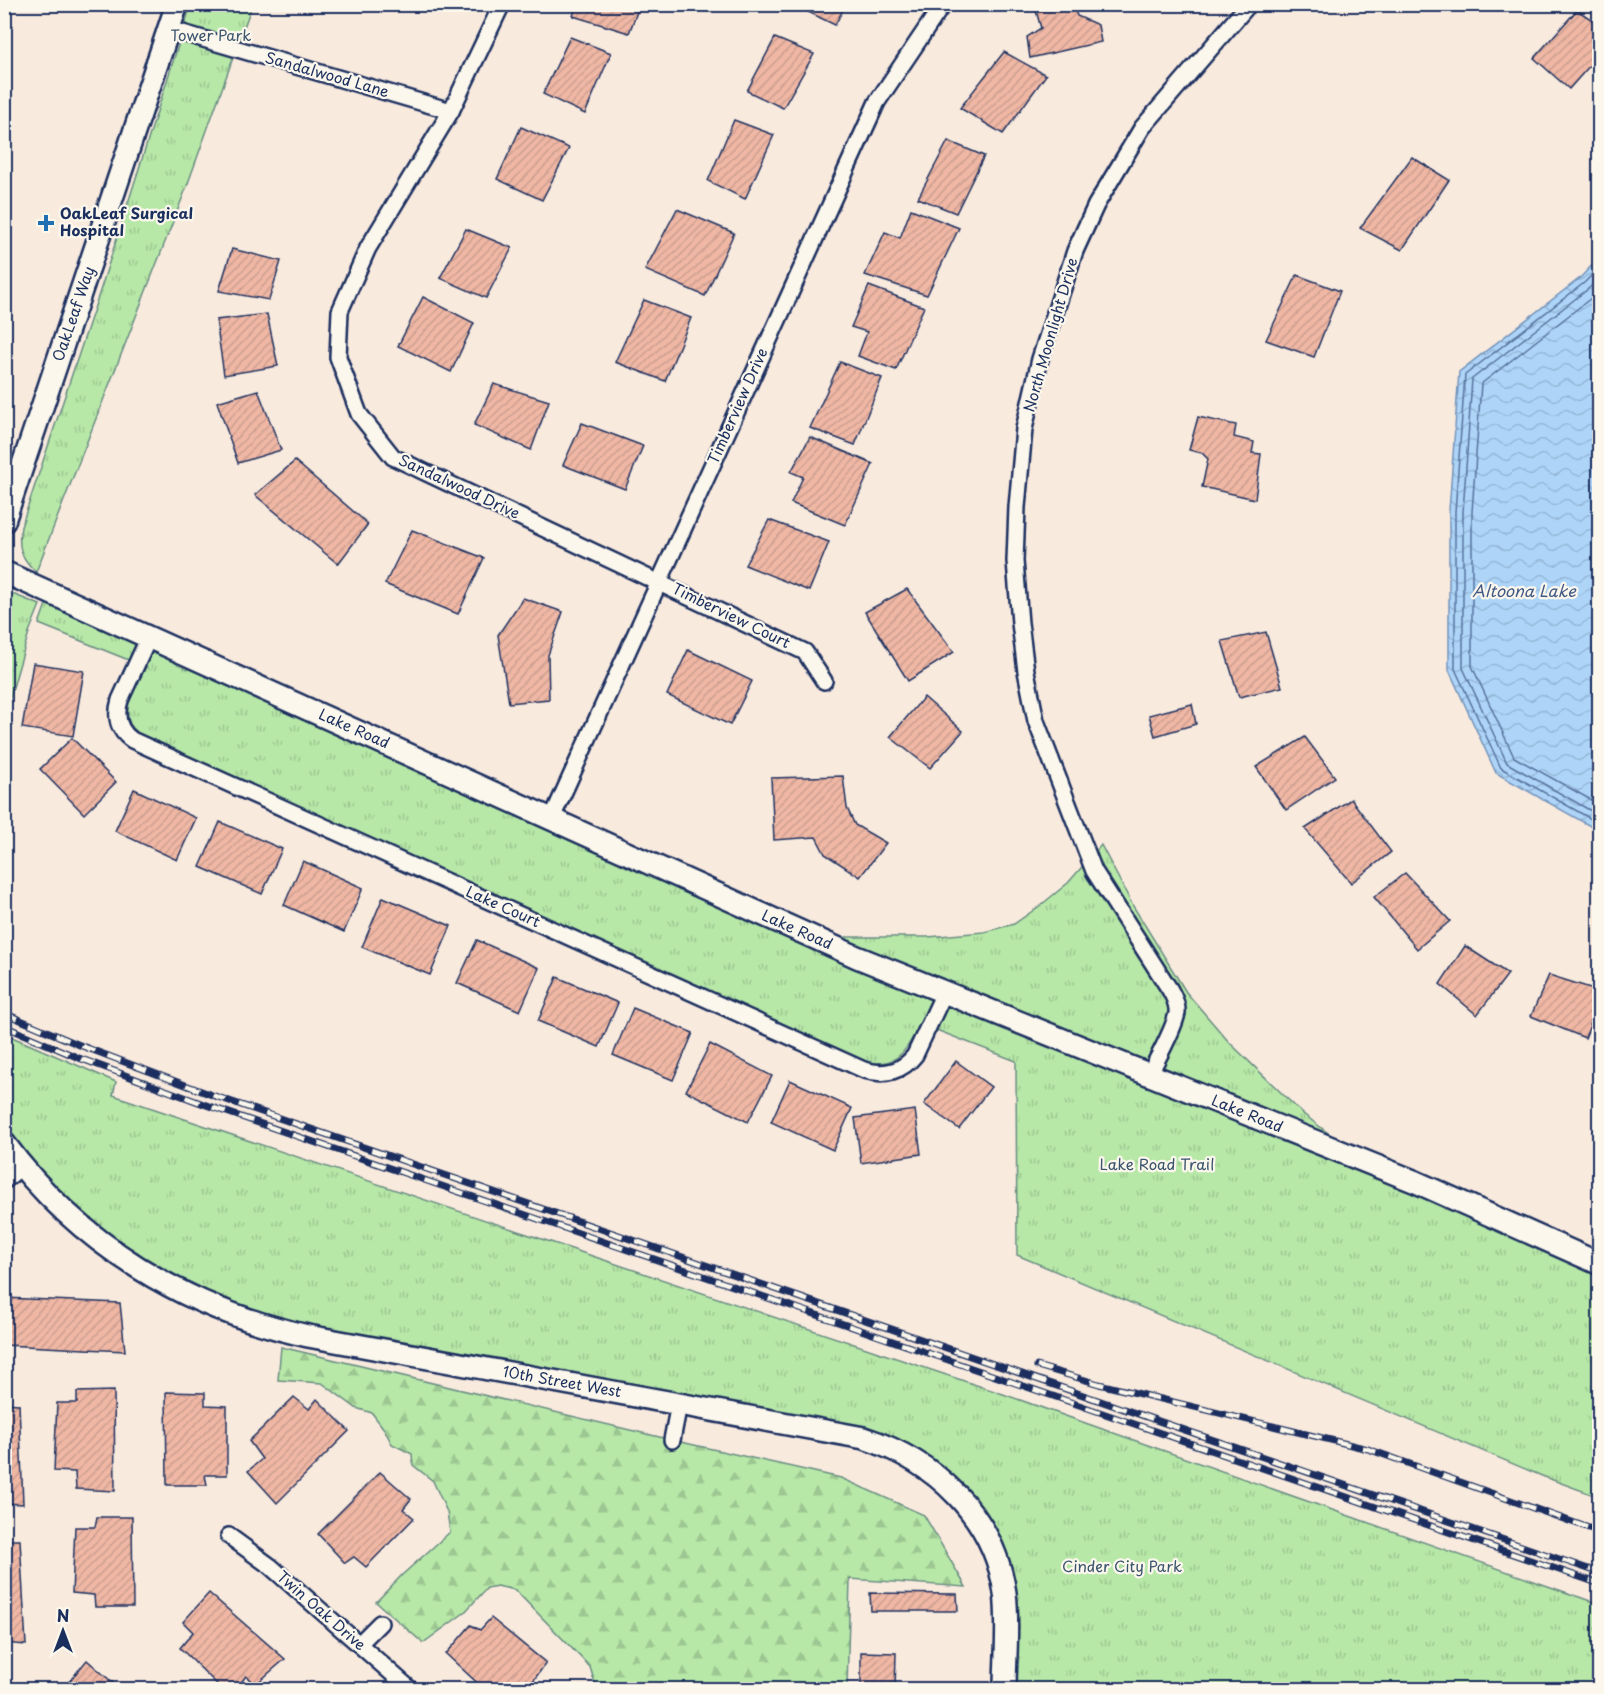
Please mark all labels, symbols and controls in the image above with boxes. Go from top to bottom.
park label: Tower Park [171,23,251,46]
street label: Sandalwood Lane [263,45,392,102]
place label: OakLeaf Surgical Hospital [60,201,193,241]
marker: OakLeaf Surgical Hospital [37,214,55,232]
street label: North Moonlight Drive [1017,255,1083,414]
street label: OakLeaf Way [46,263,100,364]
street label: Timberview Drive [701,344,773,467]
street label: Sandalwood Drive [395,447,524,524]
street label: Timberview Court [669,576,795,653]
water label: Altoona Lake [1472,578,1577,602]
street label: Lake Road [316,702,394,753]
street label: Lake Court [463,879,544,932]
street label: Lake Road [759,903,837,954]
street label: Lake Road [1208,1088,1287,1137]
park label: Lake Road Trail [1100,1152,1214,1175]
street label: 10th Street West [501,1359,623,1402]
park label: Cinder City Park [1062,1554,1182,1577]
street label: Twin Oak Drive [272,1565,372,1655]
north arrow [33,1601,93,1661]
text: N [57,1603,69,1627]

